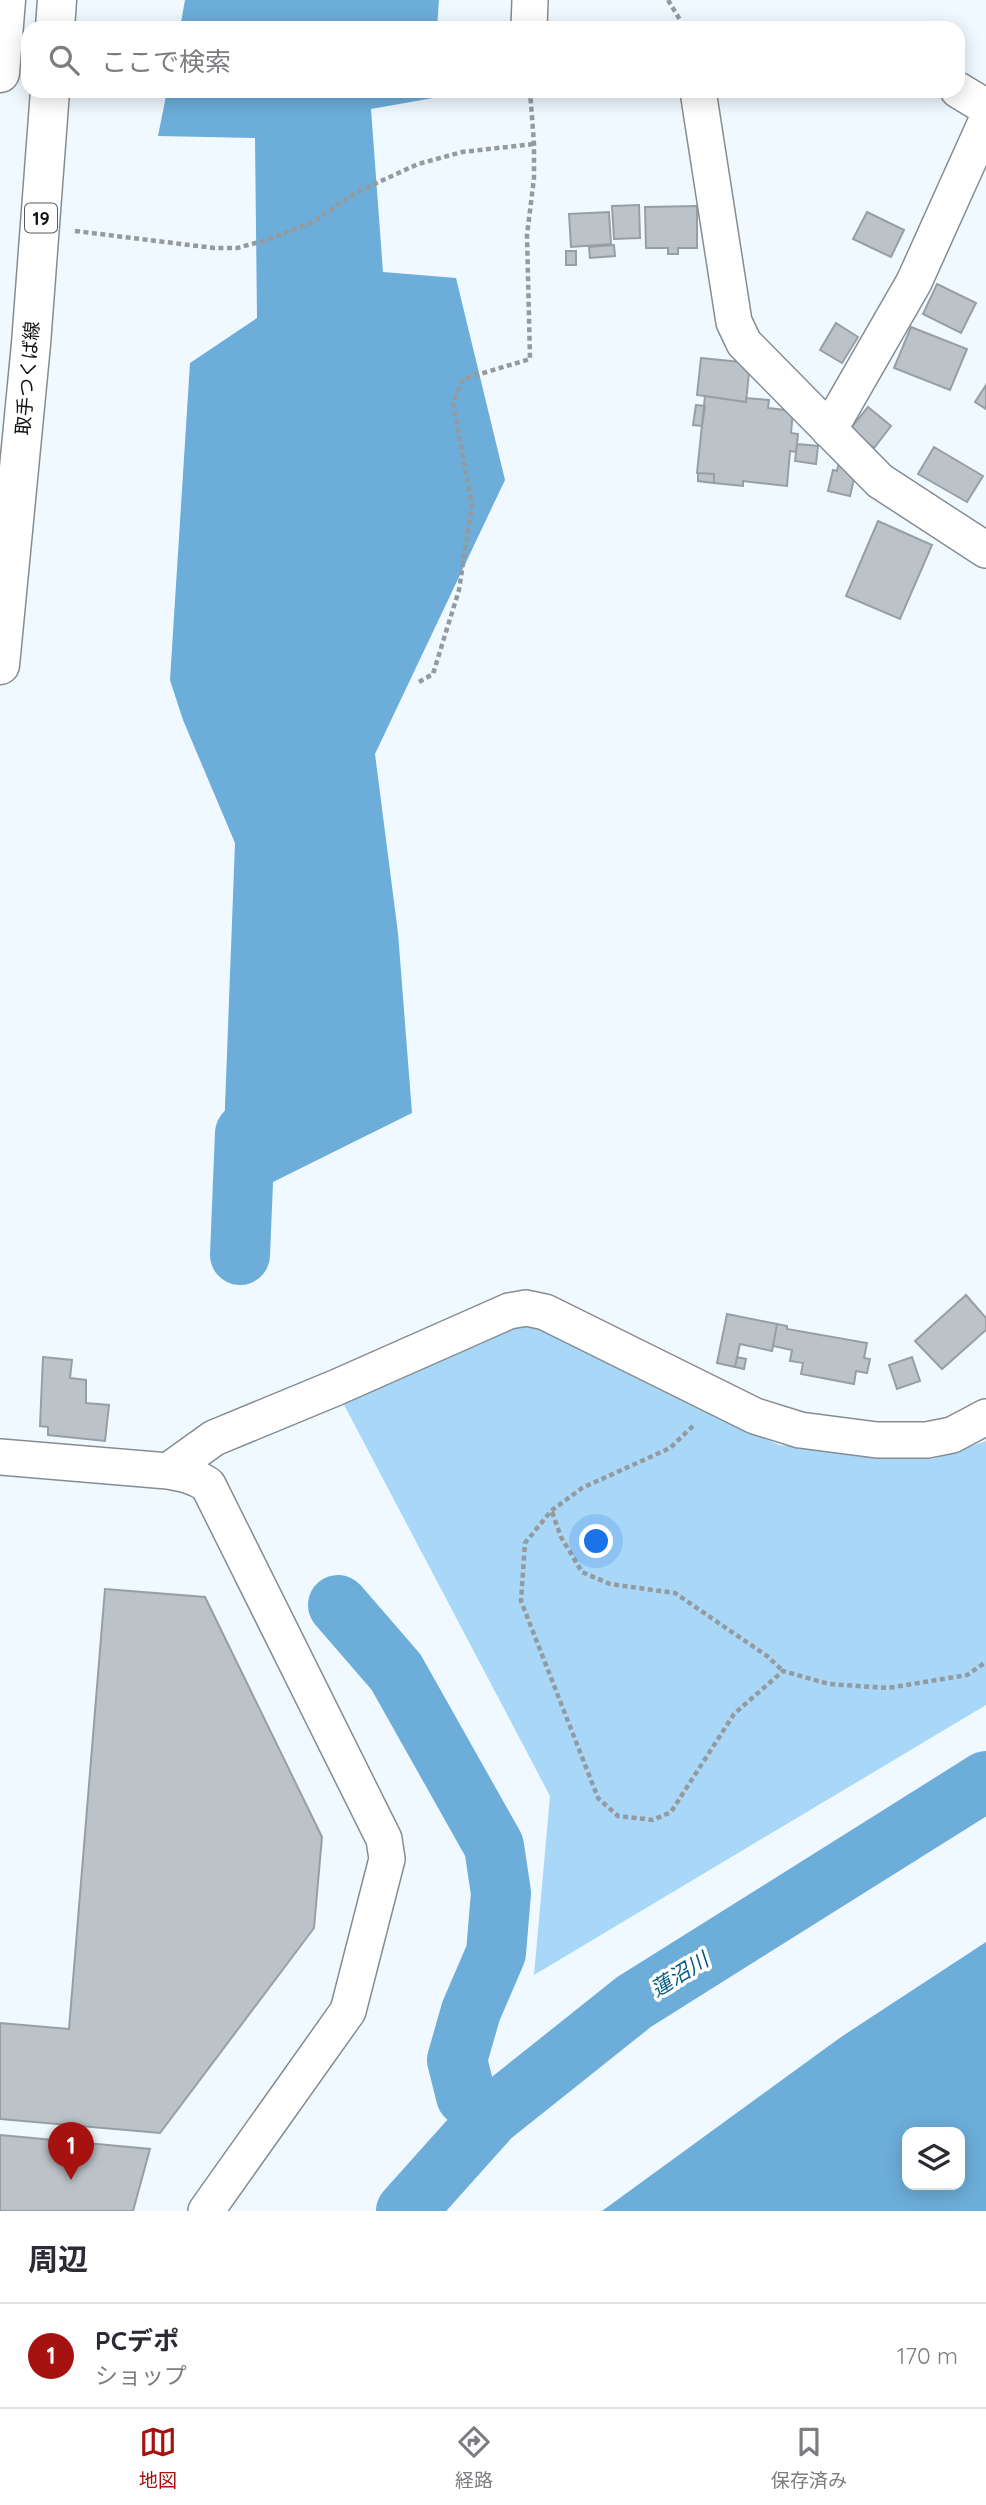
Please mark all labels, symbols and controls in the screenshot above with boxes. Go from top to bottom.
search box [21,21,965,98]
icon: search [45,41,83,79]
text: ここで検索 [101,45,231,78]
road number: 19 [25,204,57,232]
street label: 取手つくば線 [10,320,44,436]
your location [579,1524,613,1558]
water label: 蓮沼川 [645,1945,714,2002]
pin: 1 [48,2122,94,2180]
map controls [902,2127,965,2190]
button: layers [902,2127,965,2190]
text: 周辺 [28,2240,88,2278]
text: PCデポ [95,2324,179,2357]
text: 1 [47,2341,55,2370]
text: 170 m [897,2341,958,2370]
text: ショップ [95,2361,187,2390]
tab: 地図 [139,2423,177,2492]
tab: 経路 [455,2423,493,2492]
tab: 保存済み [771,2423,847,2492]

